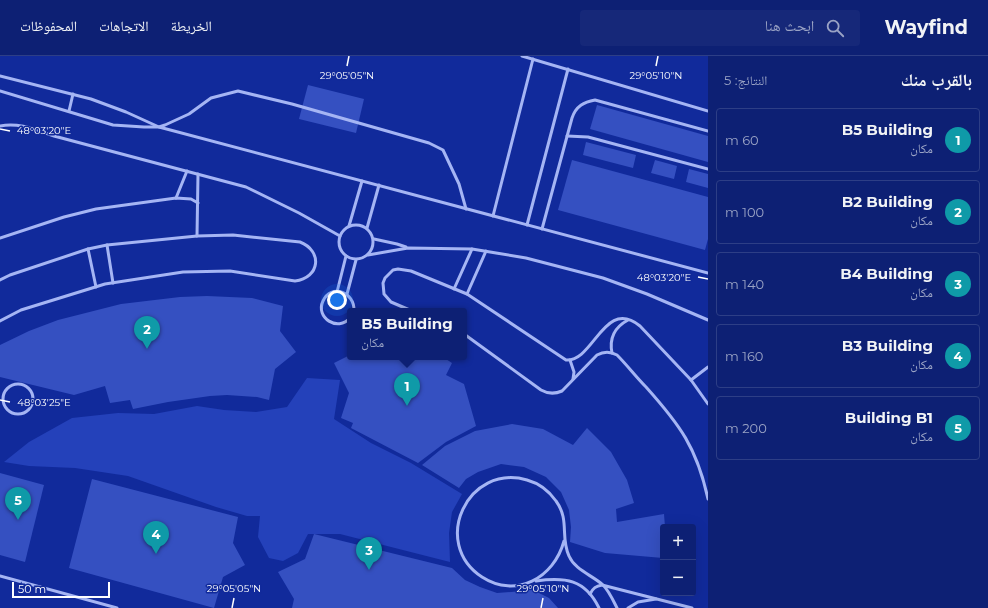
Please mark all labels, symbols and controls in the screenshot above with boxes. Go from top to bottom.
search box [580,10,860,46]
text: ابحث هنا [765,16,814,35]
text: Wayfind [884,16,968,39]
text: المحفوظات [20,17,77,35]
text: الاتجاهات [99,17,149,35]
text: الخريطة [171,17,212,35]
icon: search [824,17,846,39]
text: 29°05'05"N [320,69,374,82]
text: 29°05'10"N [630,69,682,82]
text: بالقرب منك [901,70,972,90]
text: النتائج: 5 [724,72,767,88]
text: B5 Building [842,120,933,139]
text: 48°03'20"E [17,124,72,137]
text: 60 m [725,132,759,148]
text: 1 [955,132,961,148]
text: مكان [910,140,933,156]
text: B2 Building [842,192,933,211]
text: 100 m [725,204,764,220]
text: 2 [954,204,962,220]
text: مكان [910,212,933,228]
text: B4 Building [840,264,933,283]
text: 48°03'20"E [637,271,692,284]
text: 140 m [725,276,764,292]
text: 3 [954,276,962,292]
text: مكان [910,284,933,300]
your location [327,290,347,310]
popup [347,308,467,360]
text: B5 Building [361,314,453,333]
pin: 2 [134,316,160,349]
text: مكان [361,334,384,350]
text: B3 Building [842,336,933,355]
text: 160 m [725,348,763,364]
text: 4 [954,348,962,364]
text: مكان [910,356,933,372]
pin: 1 [394,373,420,406]
text: 48°03'25"E [17,396,71,409]
text: Building B1 [845,408,933,427]
text: 200 m [725,420,767,436]
text: 5 [954,420,962,436]
text: مكان [910,428,933,444]
pin: 5 [5,487,31,520]
pin: 4 [143,521,169,554]
map controls [660,524,696,596]
button: + [660,524,696,560]
pin: 3 [356,537,382,570]
button: − [660,560,696,596]
scale bar [12,580,110,599]
text: 50 m [18,582,46,596]
text: 29°05'05"N [207,582,261,595]
text: 29°05'10"N [517,582,569,595]

